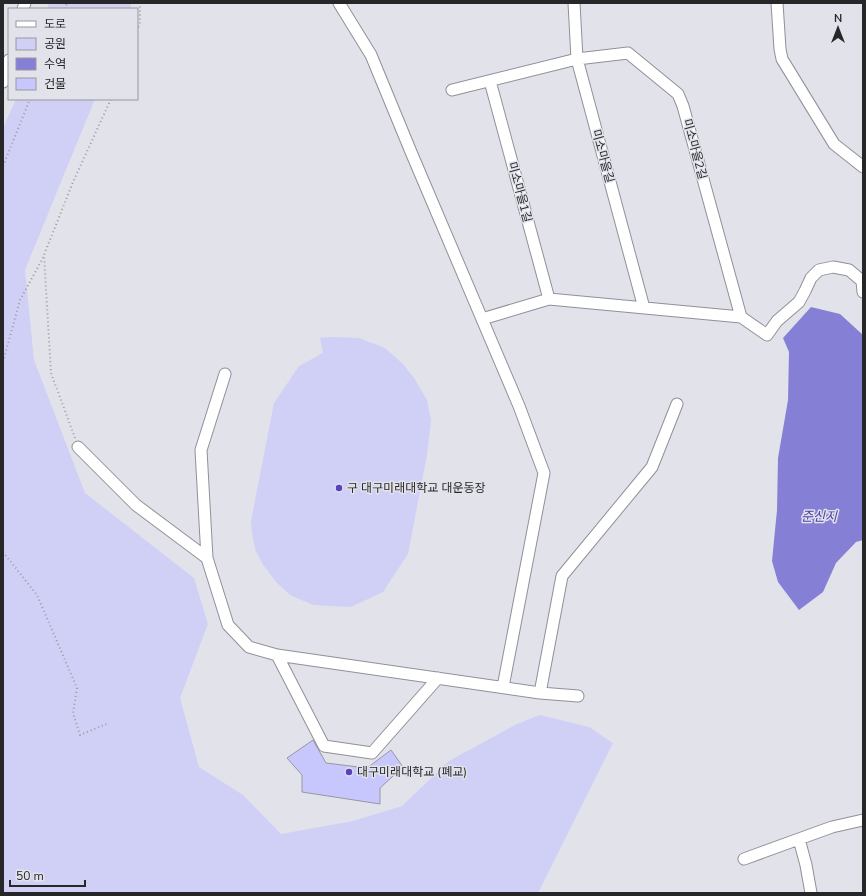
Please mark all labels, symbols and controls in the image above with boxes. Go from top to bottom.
legend [8,8,138,100]
north arrow [818,8,858,48]
text: N [834,11,842,26]
text: 도로 [44,16,66,32]
text: 공원 [44,36,66,52]
text: 수역 [44,56,66,72]
text: 건물 [44,76,66,92]
street label: 미소마을2길 [679,117,711,181]
street label: 미소마을길 [588,127,618,185]
street label: 미소마을1길 [504,160,536,224]
place label: 구 대구미래대학교 대운동장 [347,480,486,496]
marker: 구 대구미래대학교 대운동장 [334,483,344,493]
water label: 준신지 [801,508,838,526]
place label: 대구미래대학교 (폐교) [357,764,467,780]
marker: 대구미래대학교 (폐교) [344,767,354,777]
scale bar [10,862,85,888]
text: 50 m [16,868,44,884]

